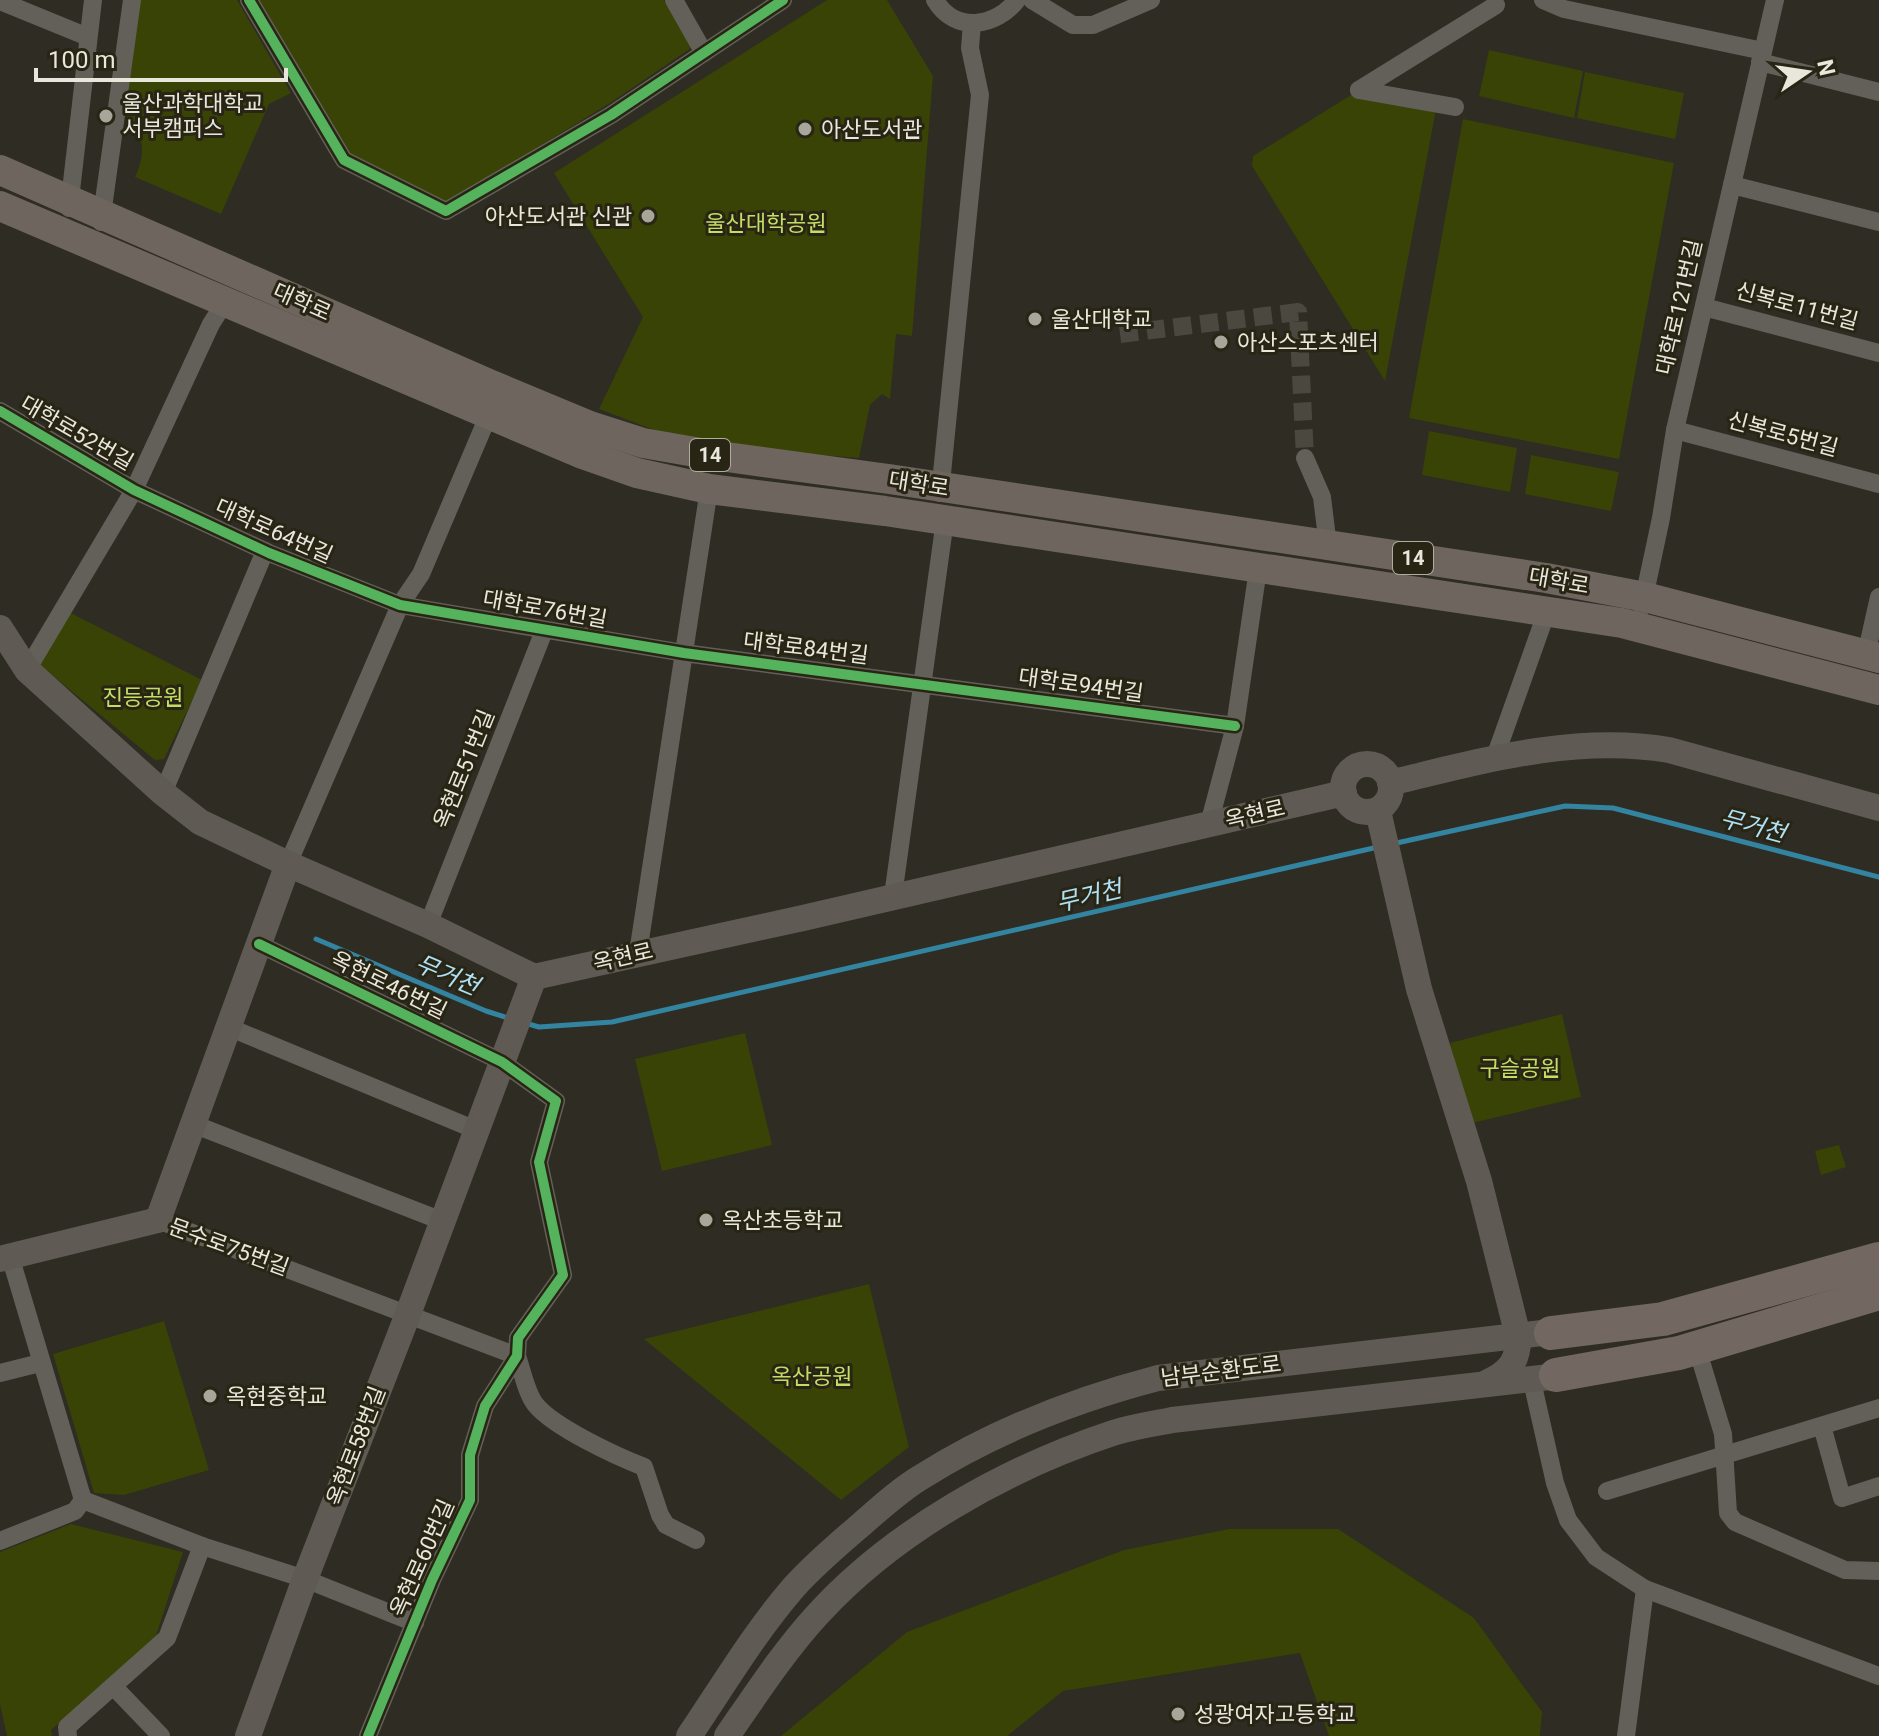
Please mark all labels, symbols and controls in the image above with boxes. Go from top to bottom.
scale bar [36,32,286,82]
north arrow [1767,32,1847,112]
text: 100 m [48,46,115,74]
text: N [1812,57,1840,78]
place label: 울산과학대학교 서부캠퍼스 [122,91,264,141]
marker: 울산과학대학교 서부캠퍼스 [97,107,115,125]
place label: 아산도서관 [821,117,922,142]
marker: 아산도서관 [796,120,814,138]
place label: 아산도서관 신관 [485,204,632,229]
marker: 아산도서관 신관 [639,207,657,225]
park label: 울산대학공원 [705,211,827,236]
street label: 대학로121번길 [1651,237,1707,377]
street label: 대학로 [269,278,335,326]
street label: 신복로11번길 [1733,278,1861,334]
place label: 울산대학교 [1051,307,1152,332]
marker: 울산대학교 [1026,310,1044,328]
place label: 아산스포츠센터 [1237,330,1379,355]
marker: 아산스포츠센터 [1212,333,1230,351]
street label: 대학로52번길 [16,391,138,475]
street label: 신복로5번길 [1725,407,1841,461]
road number: 14 [690,439,730,471]
street label: 대학로 [887,467,951,501]
street label: 대학로64번길 [211,494,337,568]
road number: 14 [1393,542,1433,574]
street label: 대학로 [1527,563,1591,599]
street label: 대학로76번길 [481,586,609,632]
street label: 대학로84번길 [742,628,870,668]
street label: 대학로94번길 [1017,664,1145,706]
park label: 진등공원 [103,685,183,710]
street label: 옥현로51번길 [429,706,499,832]
street label: 옥현로 [1223,795,1287,833]
water label: 무거천 [1717,804,1791,849]
water label: 무거천 [1054,874,1127,917]
street label: 옥현로 [591,938,655,976]
street label: 옥현로46번길 [327,946,451,1024]
water label: 무거천 [411,949,486,1002]
park label: 구슬공원 [1480,1056,1560,1081]
place label: 옥산초등학교 [722,1208,843,1233]
marker: 옥산초등학교 [697,1211,715,1229]
street label: 문수로75번길 [166,1214,292,1280]
street label: 남부순환도로 [1159,1351,1283,1391]
park label: 옥산공원 [772,1364,852,1389]
street label: 옥현로58번길 [322,1383,390,1509]
place label: 옥현중학교 [226,1384,327,1409]
marker: 옥현중학교 [201,1387,219,1405]
street label: 옥현로60번길 [385,1495,459,1621]
place label: 성광여자고등학교 [1194,1702,1356,1727]
marker: 성광여자고등학교 [1169,1705,1187,1723]

